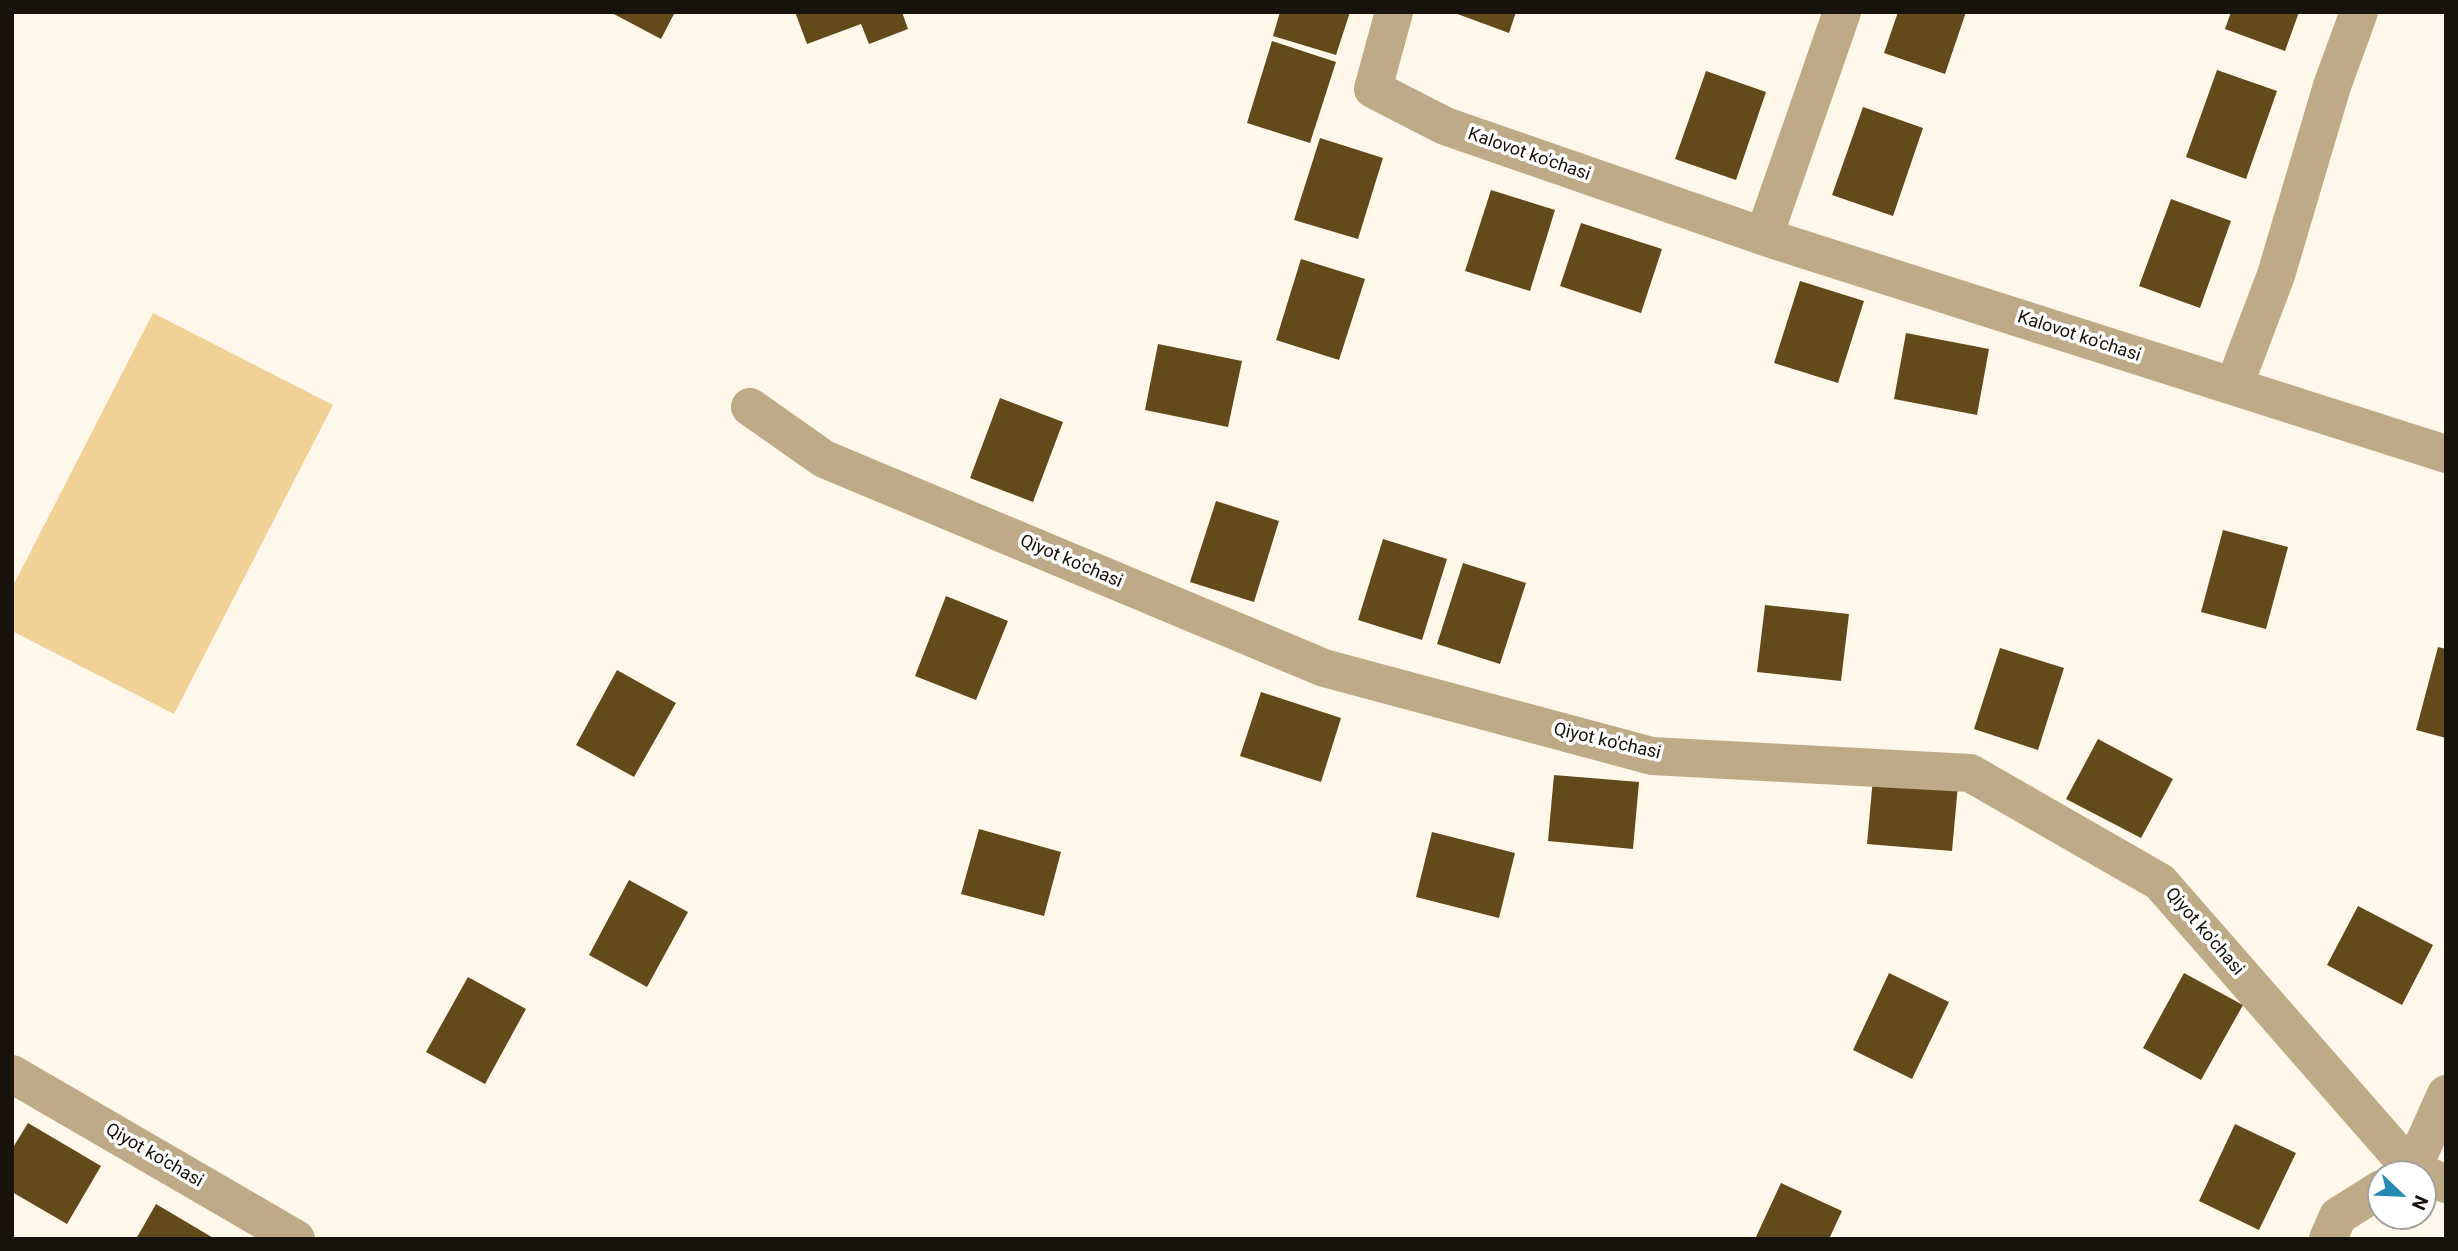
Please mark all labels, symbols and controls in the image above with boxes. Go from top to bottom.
street label: Kalovot ko'chasi [1465,124,1593,186]
street label: Kalovot ko'chasi [2015,307,2143,367]
street label: Qiyot ko'chasi [1016,531,1126,593]
street label: Qiyot ko'chasi [1551,719,1663,765]
street label: Qiyot ko'chasi [2160,884,2248,980]
street label: Qiyot ko'chasi [101,1119,207,1193]
north arrow [2367,1160,2437,1230]
text: N [2407,1192,2433,1213]

